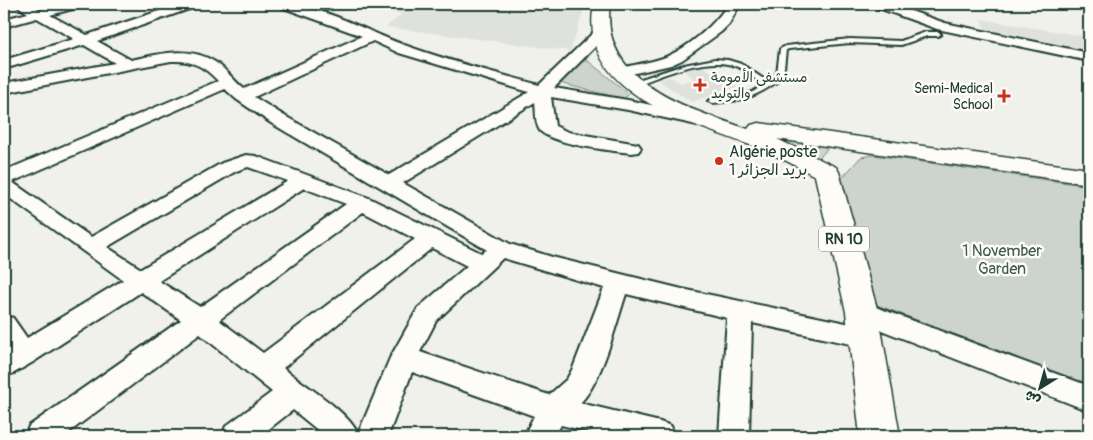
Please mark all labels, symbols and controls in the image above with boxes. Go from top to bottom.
place label: مستشفى الأمومة والتوليد [711,68,807,102]
marker: مستشفى الأمومة والتوليد [693,78,707,92]
place label: Semi-Medical School [914,80,993,113]
marker: Semi-Medical School [997,89,1011,103]
place label: Algérie poste 1 بريد الجزائر [729,142,817,180]
marker: Algérie poste 1 بريد الجزائر [713,155,725,167]
road number: RN 10 [819,226,869,252]
park label: 1 November Garden [962,241,1042,279]
north arrow [1016,362,1066,412]
text: ش [1021,387,1044,409]

